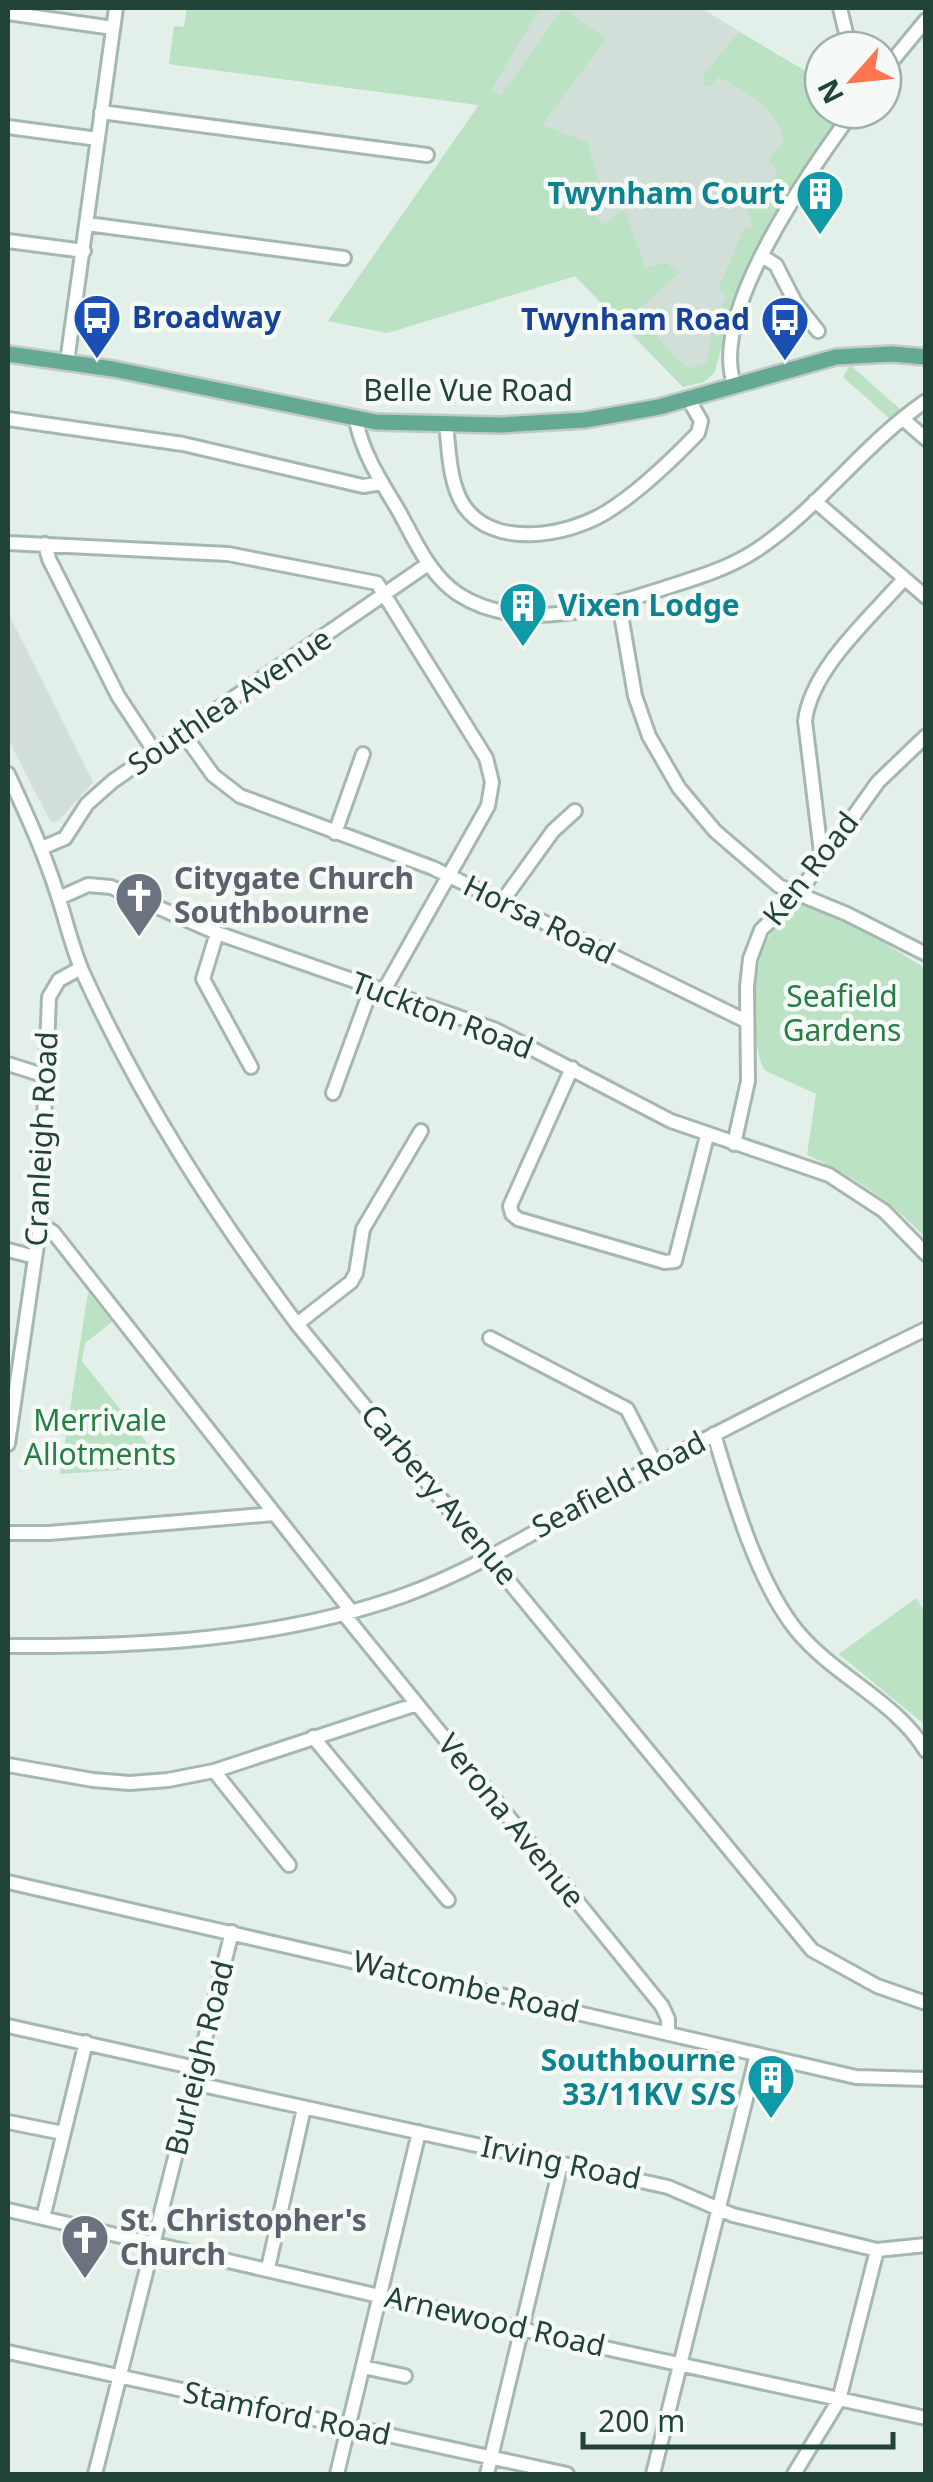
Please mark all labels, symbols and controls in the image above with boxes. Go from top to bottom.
north arrow [803,30,903,130]
text: N [808,73,852,111]
building icon: Twynham Court [794,168,846,236]
place label: Twynham Court [548,172,785,213]
bus stop icon: Broadway [71,292,123,360]
bus stop icon: Twynham Road [759,294,811,362]
place label: Broadway [132,296,282,337]
place label: Twynham Road [521,298,750,339]
street label: Belle Vue Road [363,369,573,410]
building icon: Vixen Lodge [497,580,549,648]
place label: Vixen Lodge [558,584,740,625]
street label: Southlea Avenue [119,617,339,784]
street label: Ken Road [752,803,867,933]
place label: Citygate Church Southbourne [174,857,414,932]
street label: Horsa Road [457,864,622,973]
church icon: Citygate Church Southbourne [113,870,165,938]
street label: Tuckton Road [346,961,539,1068]
park label: Seafield Gardens [783,975,901,1050]
street label: Cranleigh Road [14,1030,67,1248]
street label: Carbery Avenue [352,1395,528,1593]
park label: Merrivale Allotments [24,1399,176,1474]
street label: Seafield Road [524,1421,712,1547]
street label: Verona Avenue [429,1724,595,1916]
street label: Watcombe Road [349,1940,583,2031]
street label: Burleigh Road [154,1956,243,2159]
place label: Southbourne 33/11KV S/S [541,2039,736,2114]
building icon: Southbourne 33/11KV S/S [745,2052,797,2120]
street label: Irving Road [478,2125,645,2198]
place label: St. Christopher's Church [120,2199,367,2274]
church icon: St. Christopher's Church [59,2212,111,2280]
street label: Arnewood Road [381,2275,609,2366]
street label: Stamford Road [180,2371,395,2454]
scale bar [583,2387,893,2449]
text: 200 m [598,2400,685,2441]

